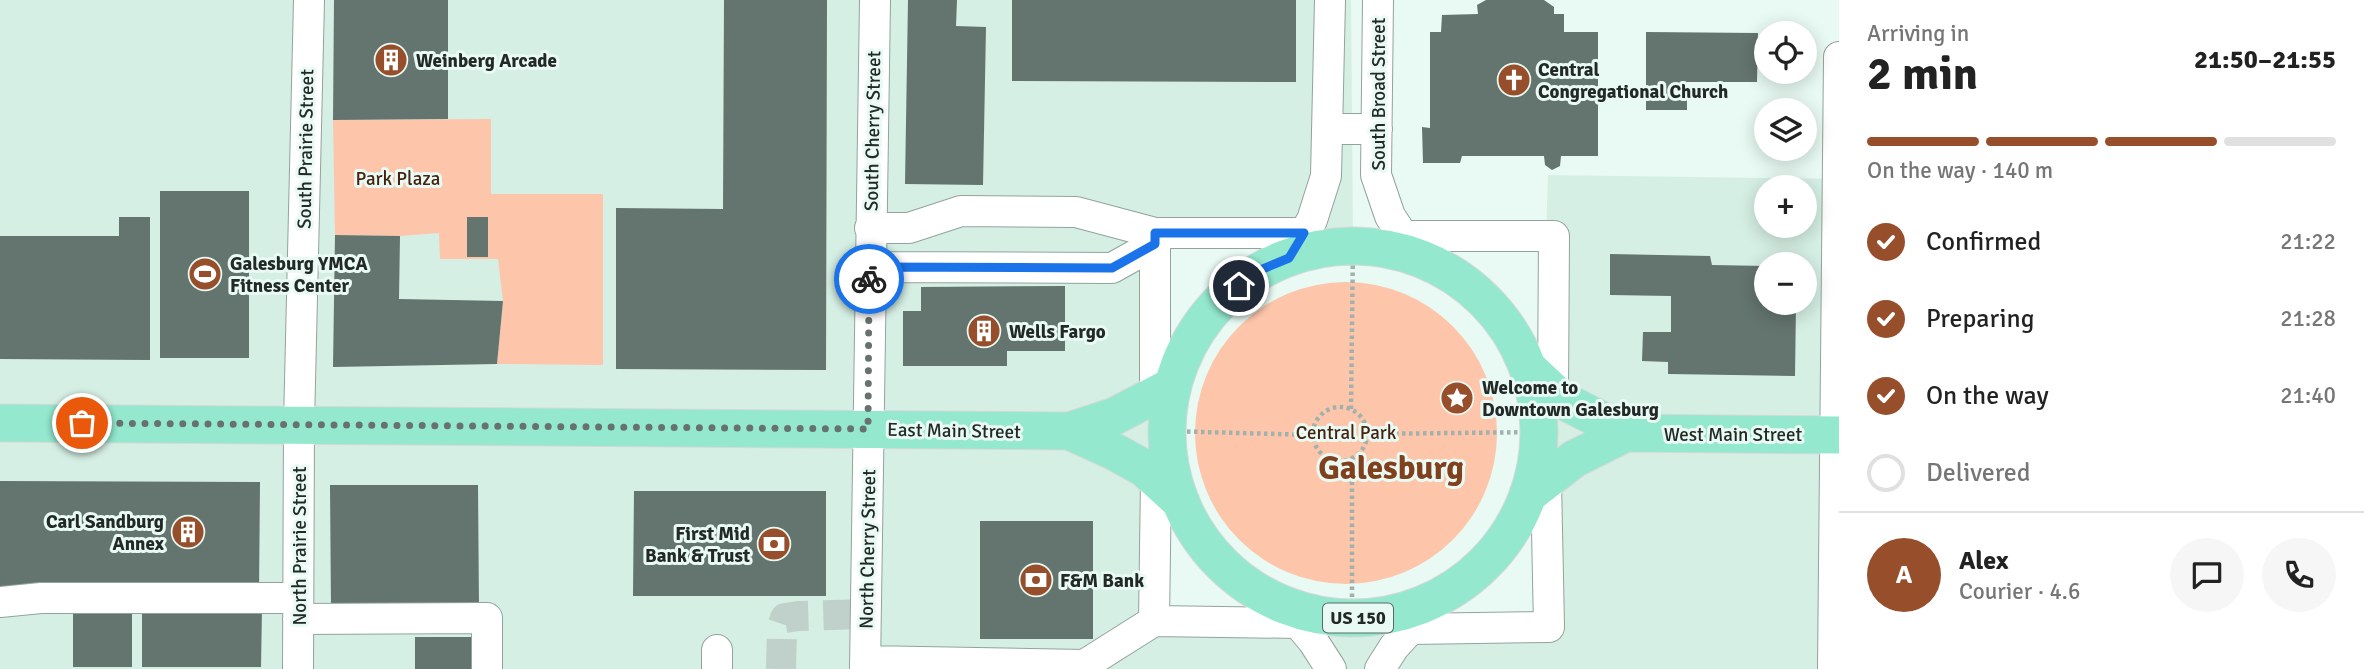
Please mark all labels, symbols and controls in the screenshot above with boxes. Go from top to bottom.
street label: South Broad Street [1367,17,1391,171]
text: Arriving in [1867,19,1969,48]
map controls [1754,21,1817,315]
button: locate [1754,21,1817,84]
building icon: Weinberg Arcade [372,41,410,79]
text: 21:50–21:55 [2194,44,2336,76]
text: 2 min [1867,46,1978,102]
place label: Weinberg Arcade [416,49,557,73]
street label: South Cherry Street [860,50,886,211]
place label: Central Congregational Church [1538,58,1728,104]
church icon: Central Congregational Church [1495,61,1533,99]
street label: South Prairie Street [293,69,319,229]
button: layers [1754,98,1817,161]
text: On the way · 140 m [1867,156,2053,185]
park label: Park Plaza [356,167,440,191]
button: + [1754,175,1817,238]
icon: check [1867,223,1905,261]
text: Confirmed [1926,226,2041,258]
text: 21:22 [2280,227,2336,256]
courier [834,244,904,314]
place label: Galesburg YMCA Fitness Center [230,252,368,298]
button: − [1754,252,1817,315]
sports icon: Galesburg YMCA Fitness Center [186,255,224,293]
pin [1209,256,1269,316]
icon: bike [850,260,888,298]
icon: home [1220,267,1258,305]
icon: check [1867,300,1905,338]
text: Preparing [1926,303,2034,335]
text: 21:28 [2280,304,2336,333]
building icon: Wells Fargo [965,312,1003,350]
place label: Wells Fargo [1009,320,1106,344]
place label: Welcome to Downtown Galesburg [1482,376,1659,422]
icon: check [1867,377,1905,415]
place icon: Welcome to Downtown Galesburg [1438,379,1476,417]
text: On the way [1926,380,2049,412]
text: 21:40 [2280,381,2336,410]
pin [52,393,112,453]
icon: bag [63,404,101,442]
street label: East Main Street [887,418,1021,444]
park label: Central Park [1296,421,1397,445]
street label: West Main Street [1664,423,1802,447]
district label: Galesburg [1318,448,1464,489]
text: Delivered [1926,457,2031,489]
street label: North Prairie Street [288,466,312,626]
street label: North Cherry Street [855,469,881,629]
place label: Carl Sandburg Annex [46,510,165,556]
building icon: Carl Sandburg Annex [169,513,207,551]
place label: First Mid Bank & Trust [645,522,750,568]
bank icon: First Mid Bank & Trust [755,525,793,563]
button: chat [2170,538,2244,612]
button: phone [2262,538,2336,612]
text: Alex [1959,545,2009,577]
text: A [1896,559,1912,591]
bank icon: F&M Bank [1017,561,1055,599]
place label: F&M Bank [1060,569,1144,593]
text: Courier · 4.6 [1959,577,2080,606]
road number: US 150 [1323,604,1393,632]

